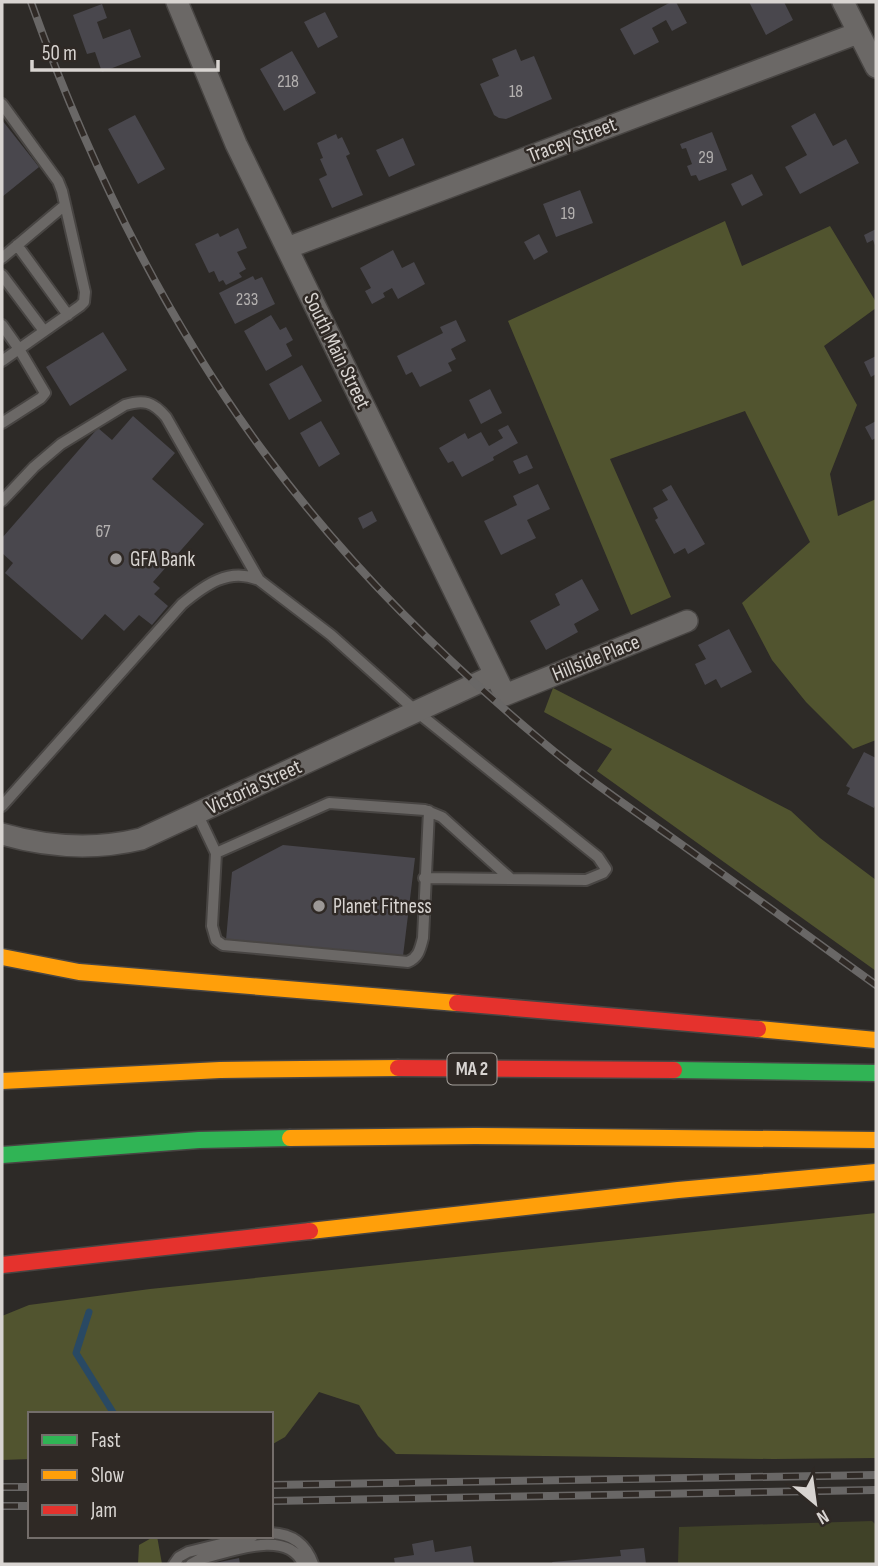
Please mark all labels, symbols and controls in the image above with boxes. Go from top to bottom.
scale bar [32,28,217,72]
text: 50 m [42,41,77,66]
house number: 218 [277,71,299,92]
house number: 18 [509,81,523,102]
street label: Tracey Street [524,112,620,168]
house number: 29 [698,147,714,168]
house number: 19 [561,203,575,224]
house number: 233 [236,289,258,310]
street label: South Main Street [298,289,376,413]
house number: 67 [95,521,111,542]
place label: GFA Bank [130,547,195,572]
marker: GFA Bank [108,551,124,567]
street label: Hillside Place [549,629,643,687]
street label: Victoria Street [202,754,306,820]
place label: Planet Fitness [333,894,432,919]
marker: Planet Fitness [311,898,327,914]
road number: MA 2 [448,1054,496,1084]
legend [28,1412,273,1538]
text: Fast [91,1428,121,1453]
text: Slow [91,1463,125,1488]
north arrow [780,1468,850,1538]
text: Jam [90,1498,117,1523]
text: N [812,1504,833,1529]

